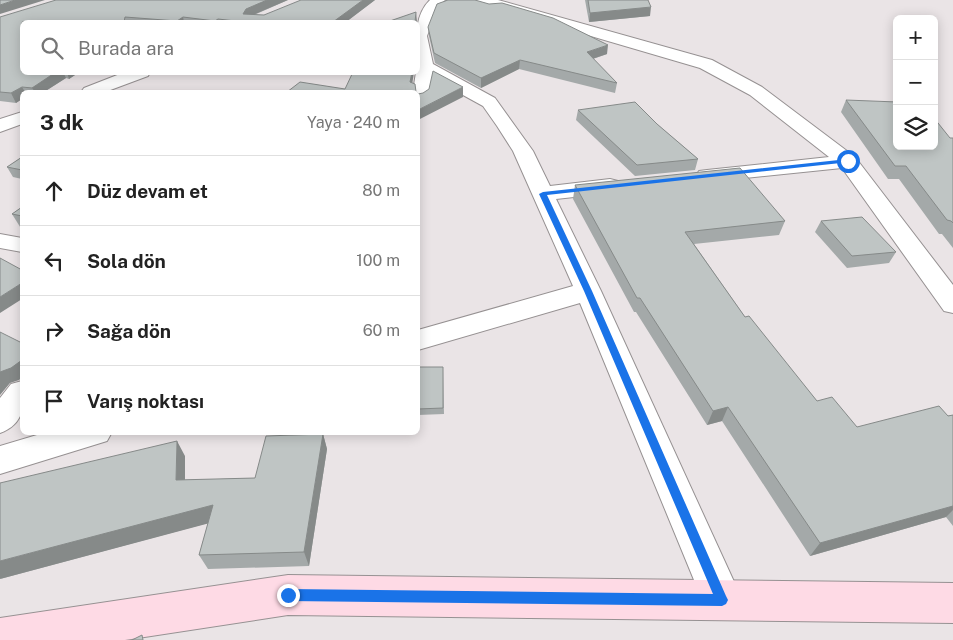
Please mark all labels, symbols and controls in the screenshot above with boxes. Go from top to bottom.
map controls [893,15,938,150]
button: + [893,15,938,60]
search box [20,20,420,75]
icon: search [38,34,66,62]
text: Burada ara [78,37,174,59]
button: − [893,60,938,105]
button: layers [893,105,938,150]
text: 3 dk [40,110,84,135]
text: Yaya · 240 m [307,113,400,132]
route start [837,150,860,173]
icon: ahead [40,177,68,205]
text: Düz devam et [87,180,208,202]
text: 80 m [362,181,400,200]
icon: left [40,247,68,275]
text: Sola dön [87,250,166,272]
text: 100 m [356,251,400,270]
icon: right [40,317,68,345]
text: Sağa dön [87,320,171,342]
text: 60 m [363,321,400,340]
icon: arrive [40,387,68,415]
text: Varış noktası [87,390,204,412]
route end [277,584,300,607]

